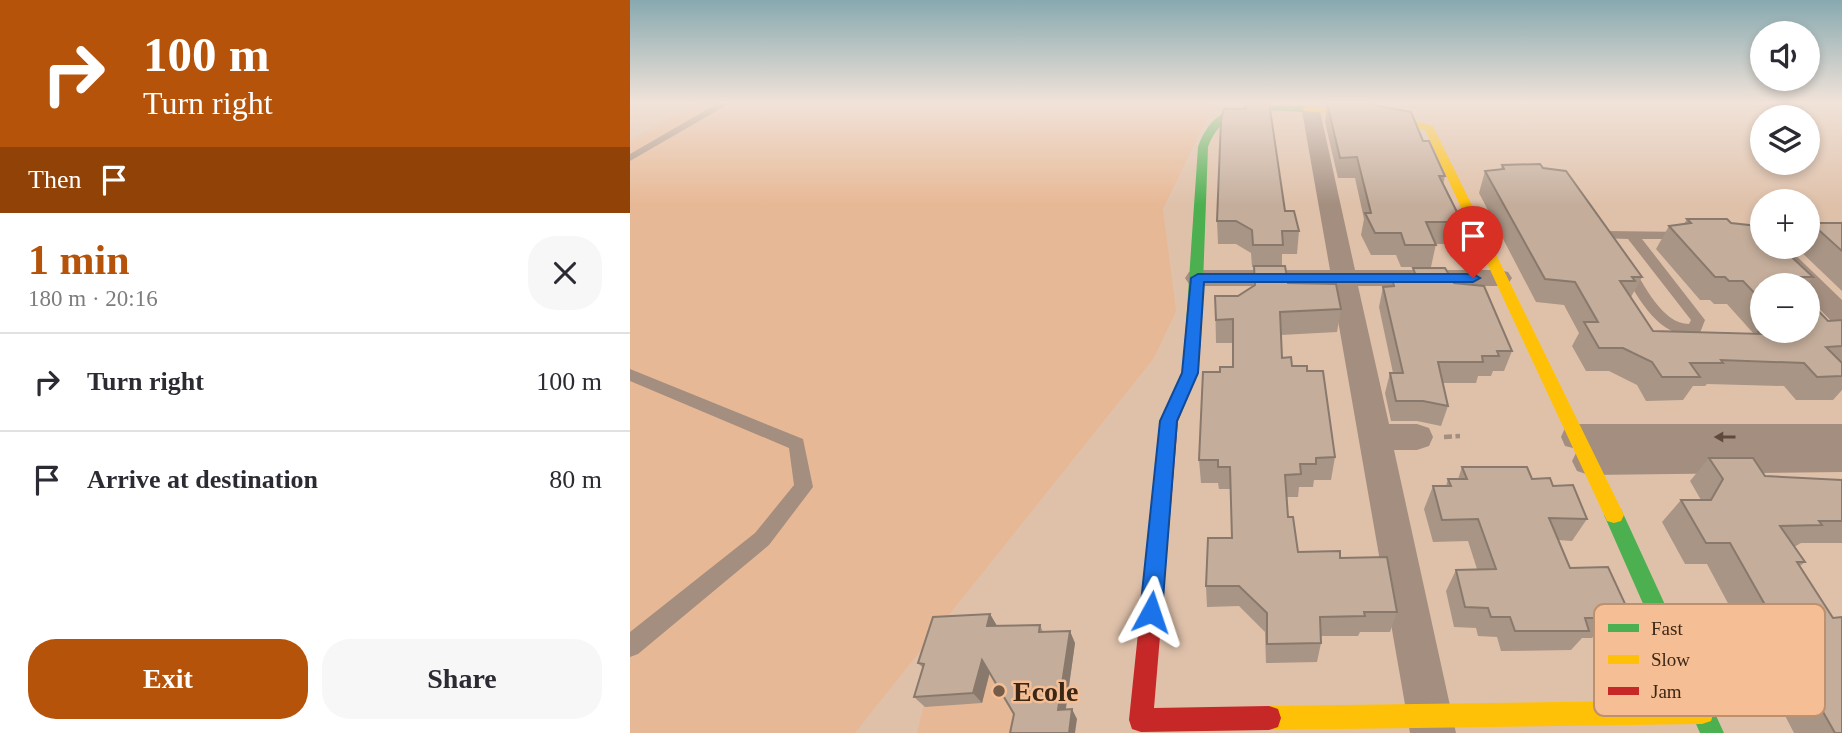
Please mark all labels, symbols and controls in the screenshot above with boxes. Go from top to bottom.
map controls [1750,21,1820,343]
button: sound [1750,21,1820,91]
text: 100 m [143,27,270,82]
icon: right [28,28,119,119]
text: Turn right [143,85,273,121]
button: layers [1750,105,1820,175]
icon: arrive [95,161,133,199]
text: Then [28,165,81,194]
button: + [1750,189,1820,259]
pin [1443,206,1503,278]
icon: arrive [1454,217,1492,255]
button: close [528,236,602,310]
text: 1 min [28,237,130,283]
button: − [1750,273,1820,343]
text: 180 m · 20:16 [28,286,158,311]
icon: right [28,363,66,401]
text: Turn right [87,367,204,396]
text: 100 m [536,367,602,396]
one-way arrow [1714,431,1736,443]
icon: arrive [28,461,66,499]
text: Arrive at destination [87,465,318,494]
text: 80 m [549,465,602,494]
position arrow [1114,575,1188,649]
legend [1594,604,1825,716]
text: Fast [1651,618,1683,639]
button: Exit [28,639,308,719]
button: Share [322,639,602,719]
text: Slow [1651,649,1690,670]
place label: Ecole [1013,676,1078,707]
text: Jam [1651,681,1682,702]
marker: Ecole [991,683,1007,699]

